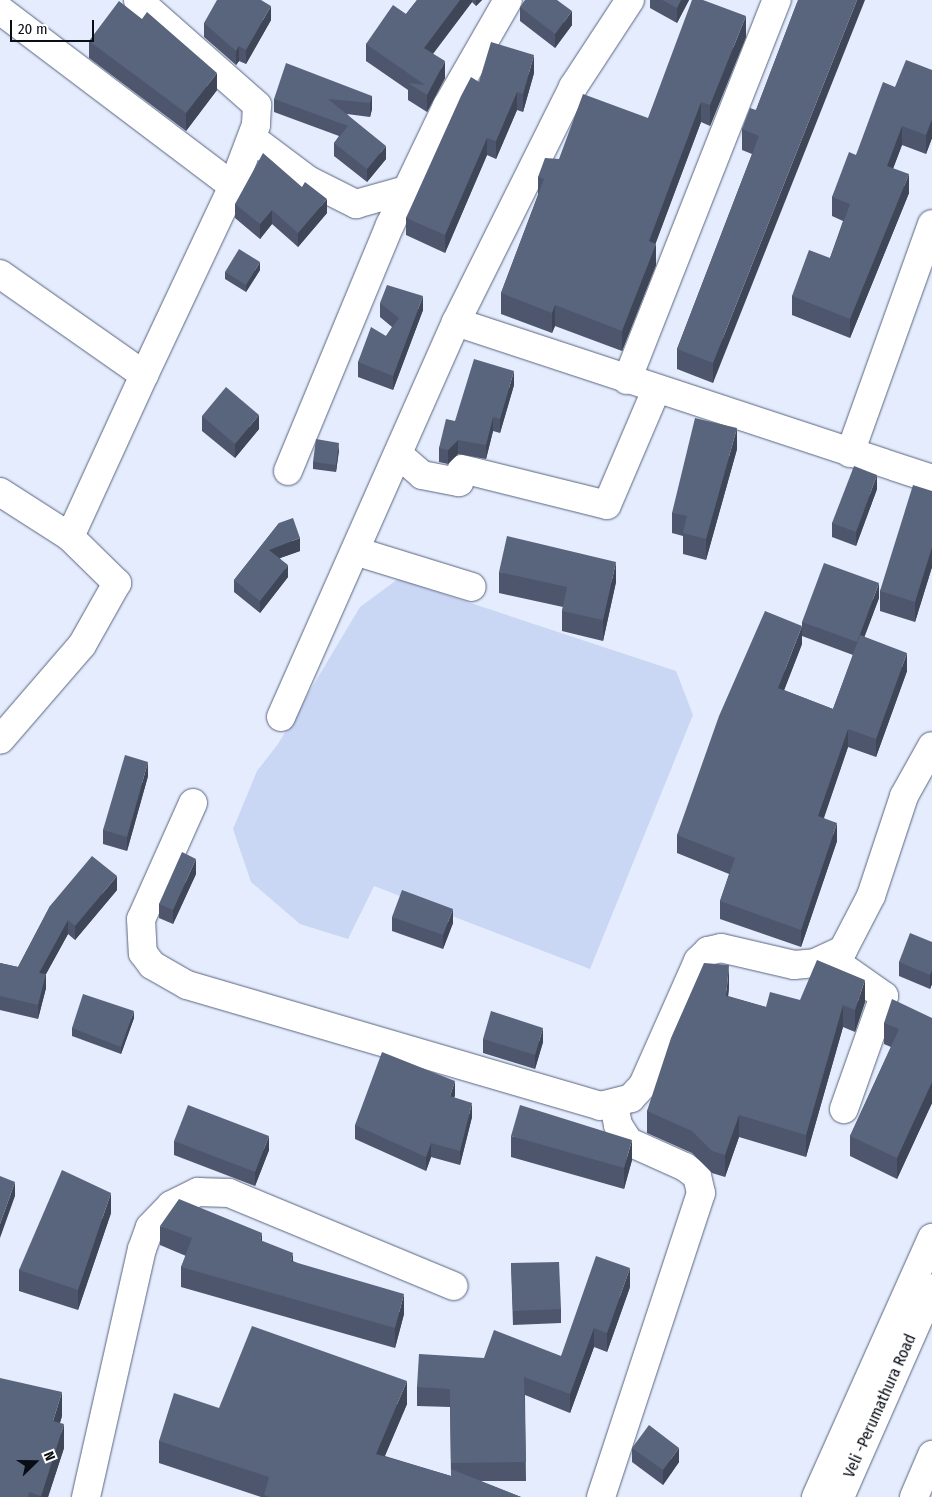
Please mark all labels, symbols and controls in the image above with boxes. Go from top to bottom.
scale bar [12,10,96,42]
text: 20 m [18,20,48,38]
street label: Veli -Perumathura Road [840,1331,920,1481]
north arrow [10,1437,60,1487]
text: N [40,1449,59,1463]

